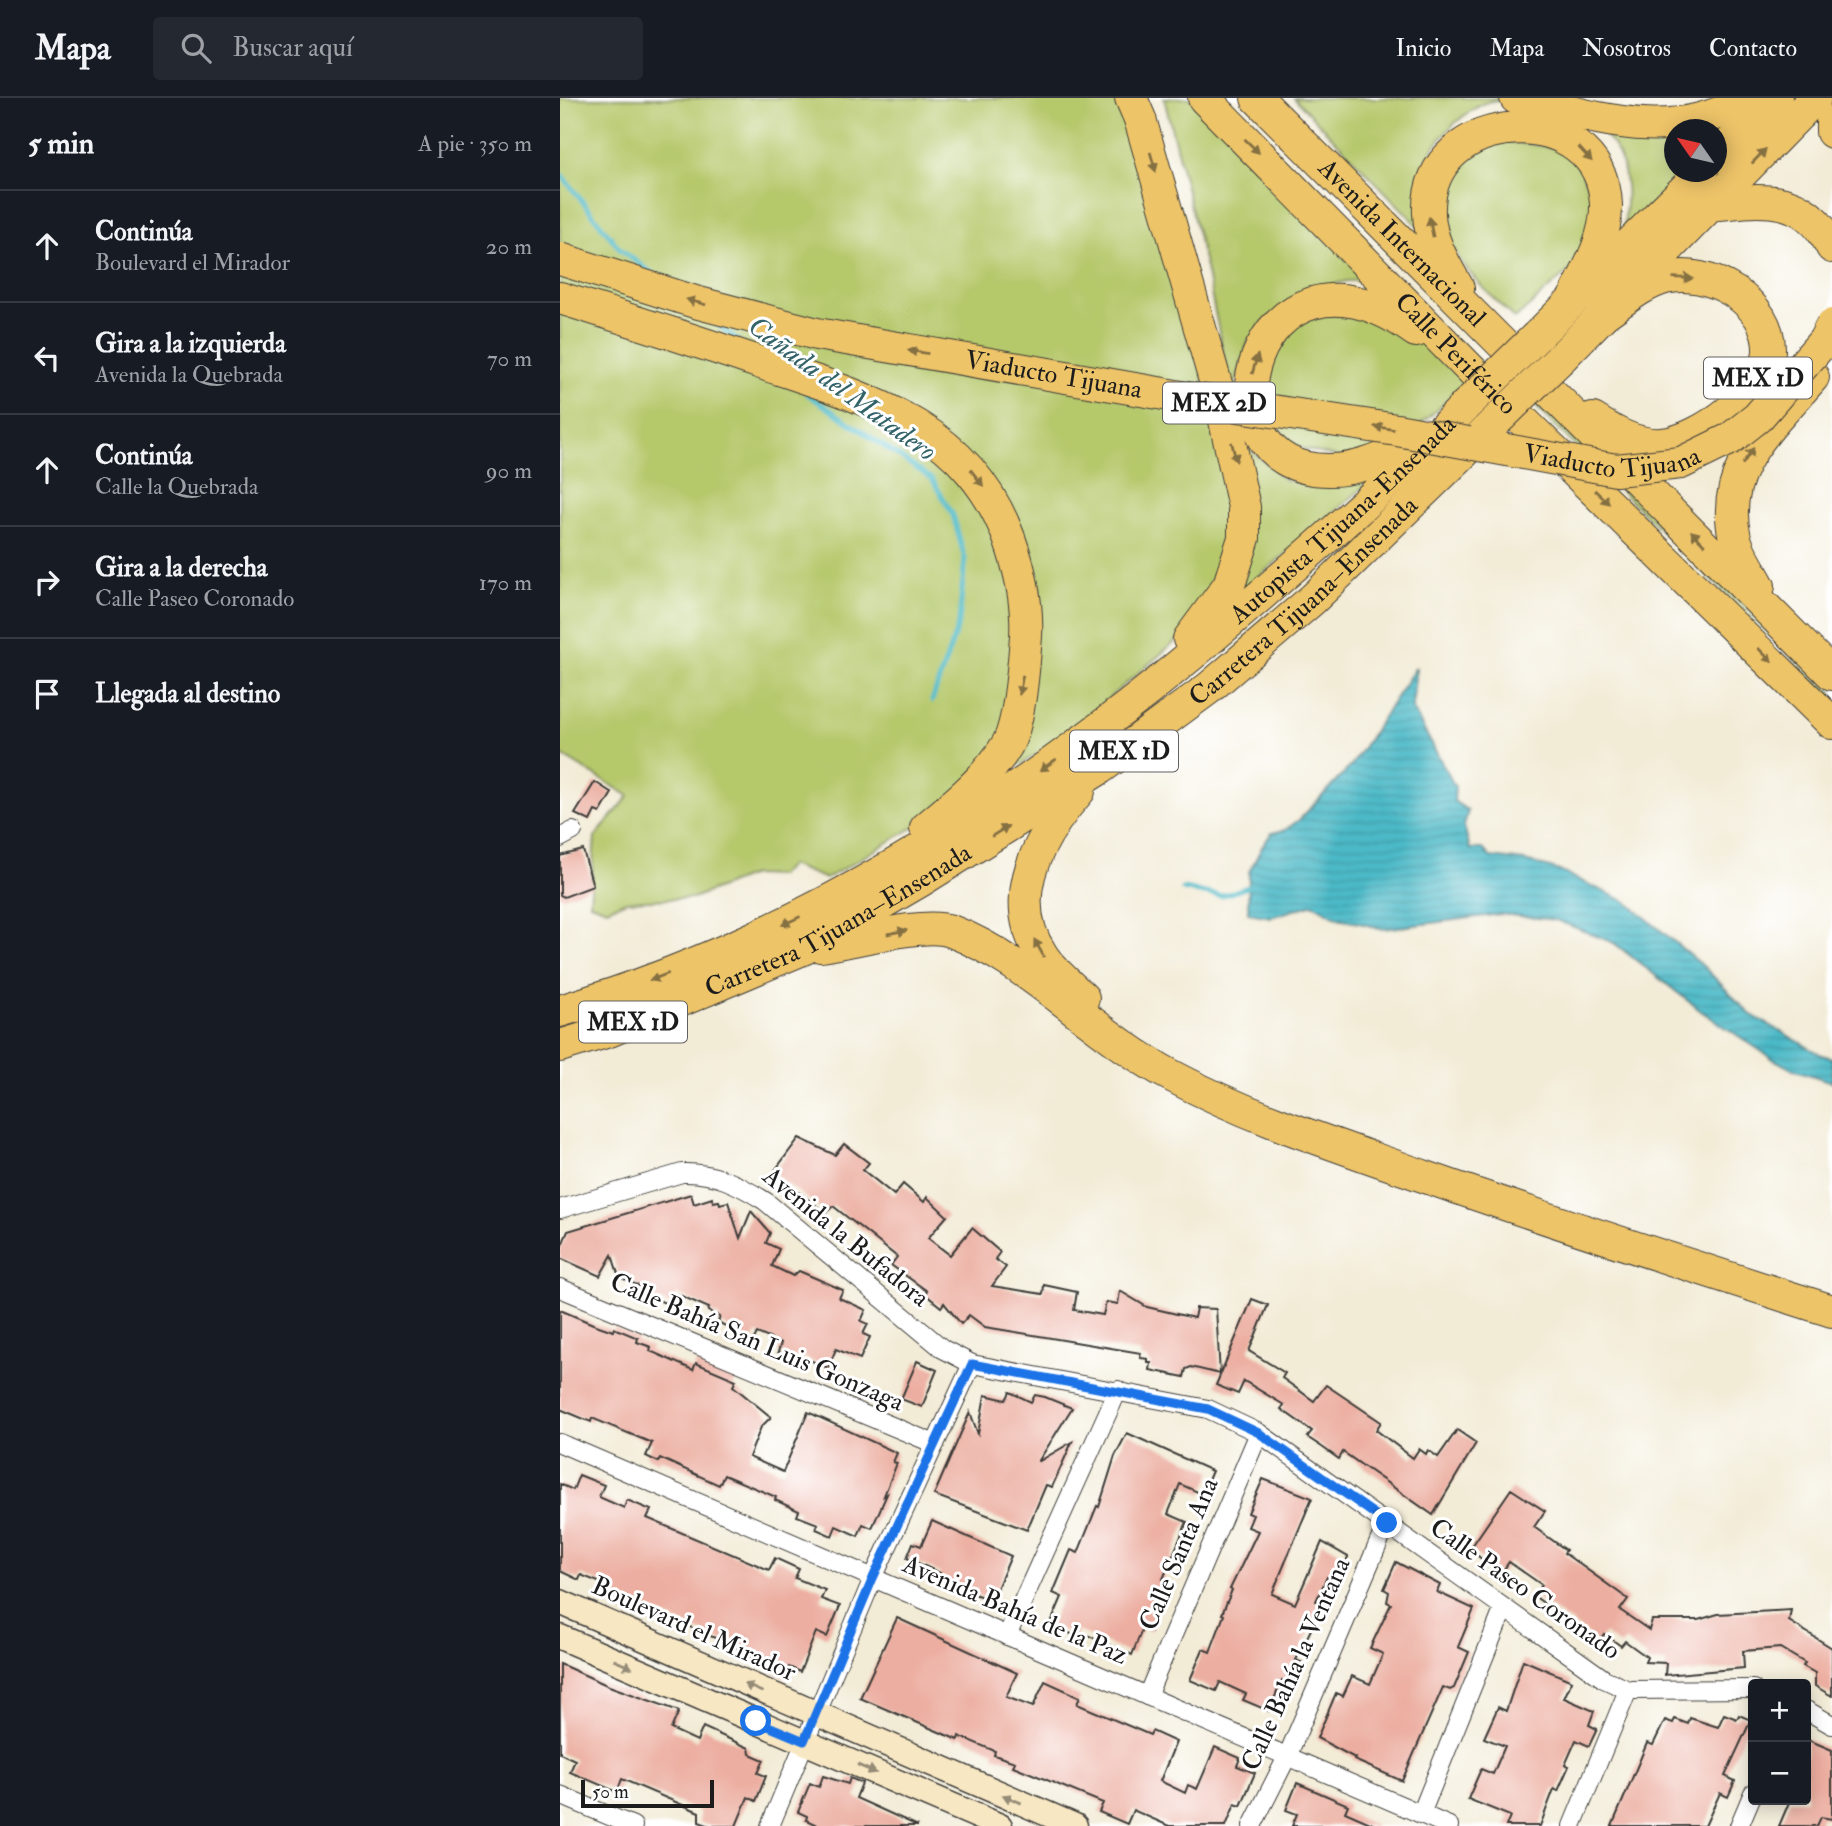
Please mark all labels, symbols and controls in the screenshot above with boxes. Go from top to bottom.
search box [153,17,643,80]
text: Mapa [35,28,111,69]
icon: search [177,29,215,67]
text: Buscar aquí [233,32,353,64]
text: Inicio [1396,33,1451,64]
text: Mapa [1489,33,1544,64]
text: Nosotros [1582,33,1671,64]
text: Contacto [1709,33,1797,64]
north arrow [1664,119,1727,182]
text: 5 min [28,125,94,162]
text: A pie · 350 m [418,129,532,158]
one-way arrow [1244,137,1261,154]
one-way arrow [1576,145,1592,162]
one-way arrow [1750,148,1766,165]
one-way arrow [1148,152,1159,174]
street label: Avenida Internacional [1311,152,1493,334]
text: Continúa [95,216,193,248]
one-way arrow [1426,216,1437,238]
icon: ahead [28,227,66,265]
text: 20 m [486,232,532,261]
text: Boulevard el Mirador [95,248,290,277]
one-way arrow [1672,272,1694,283]
street label: Calle Periférico [1388,286,1524,422]
one-way arrow [686,296,707,306]
water label: Cañada del Matadero [741,309,943,469]
text: Gira a la izquierda [95,328,286,360]
icon: left [28,339,66,377]
text: 70 m [487,344,532,373]
street label: Viaducto Tijuana [963,344,1145,406]
one-way arrow [907,346,929,357]
one-way arrow [1250,353,1260,374]
road number: MEX 1D [1704,358,1812,398]
text: Avenida la Quebrada [95,360,283,389]
road number: MEX 2D [1163,382,1275,424]
street label: Autopista Tijuana-Ensenada [1223,409,1463,632]
one-way arrow [1373,422,1395,433]
street label: Viaducto Tijuana [1521,437,1706,486]
text: Continúa [95,440,193,472]
one-way arrow [1229,442,1240,464]
one-way arrow [1741,447,1755,465]
icon: ahead [28,451,66,489]
text: 90 m [486,456,532,485]
one-way arrow [969,469,983,487]
text: Calle la Quebrada [95,472,258,501]
one-way arrow [1593,488,1610,504]
street label: Carretera Tijuana–Ensenada [1183,490,1425,713]
one-way arrow [1690,529,1707,546]
text: Gira a la derecha [95,552,268,584]
icon: right [28,563,66,601]
text: 170 m [479,568,532,597]
text: Calle Paseo Coronado [95,584,294,613]
one-way arrow [1756,647,1773,664]
one-way arrow [1015,674,1026,696]
icon: arrive [28,675,66,713]
text: Llegada al destino [95,678,280,710]
road number: MEX 1D [1070,730,1178,772]
one-way arrow [1039,758,1057,772]
one-way arrow [990,825,1009,838]
street label: Carretera Tijuana–Ensenada [700,837,978,1004]
one-way arrow [781,915,801,927]
one-way arrow [886,927,908,938]
one-way arrow [1033,939,1045,958]
one-way arrow [649,971,670,982]
road number: MEX 1D [579,1002,687,1042]
street label: Avenida la Bufadora [755,1159,936,1314]
street label: Calle Bahía San Luis Gonzaga [605,1266,909,1419]
street label: Calle Santa Ana [1132,1473,1226,1635]
route end [1371,1507,1402,1538]
street label: Calle Paseo Coronado [1424,1511,1626,1667]
street label: Avenida Bahía de la Paz [897,1548,1133,1672]
street label: Calle Bahía la Ventana [1235,1552,1358,1776]
street label: Boulevard el Mirador [587,1570,801,1689]
one-way arrow [612,1659,633,1670]
map controls [1748,1679,1811,1805]
button: + [1748,1679,1811,1742]
one-way arrow [743,1682,763,1694]
route start [740,1705,771,1736]
button: − [1748,1742,1811,1805]
one-way arrow [857,1763,878,1774]
scale bar [581,1777,714,1809]
text: 50 m [592,1780,629,1804]
one-way arrow [1002,1793,1022,1805]

